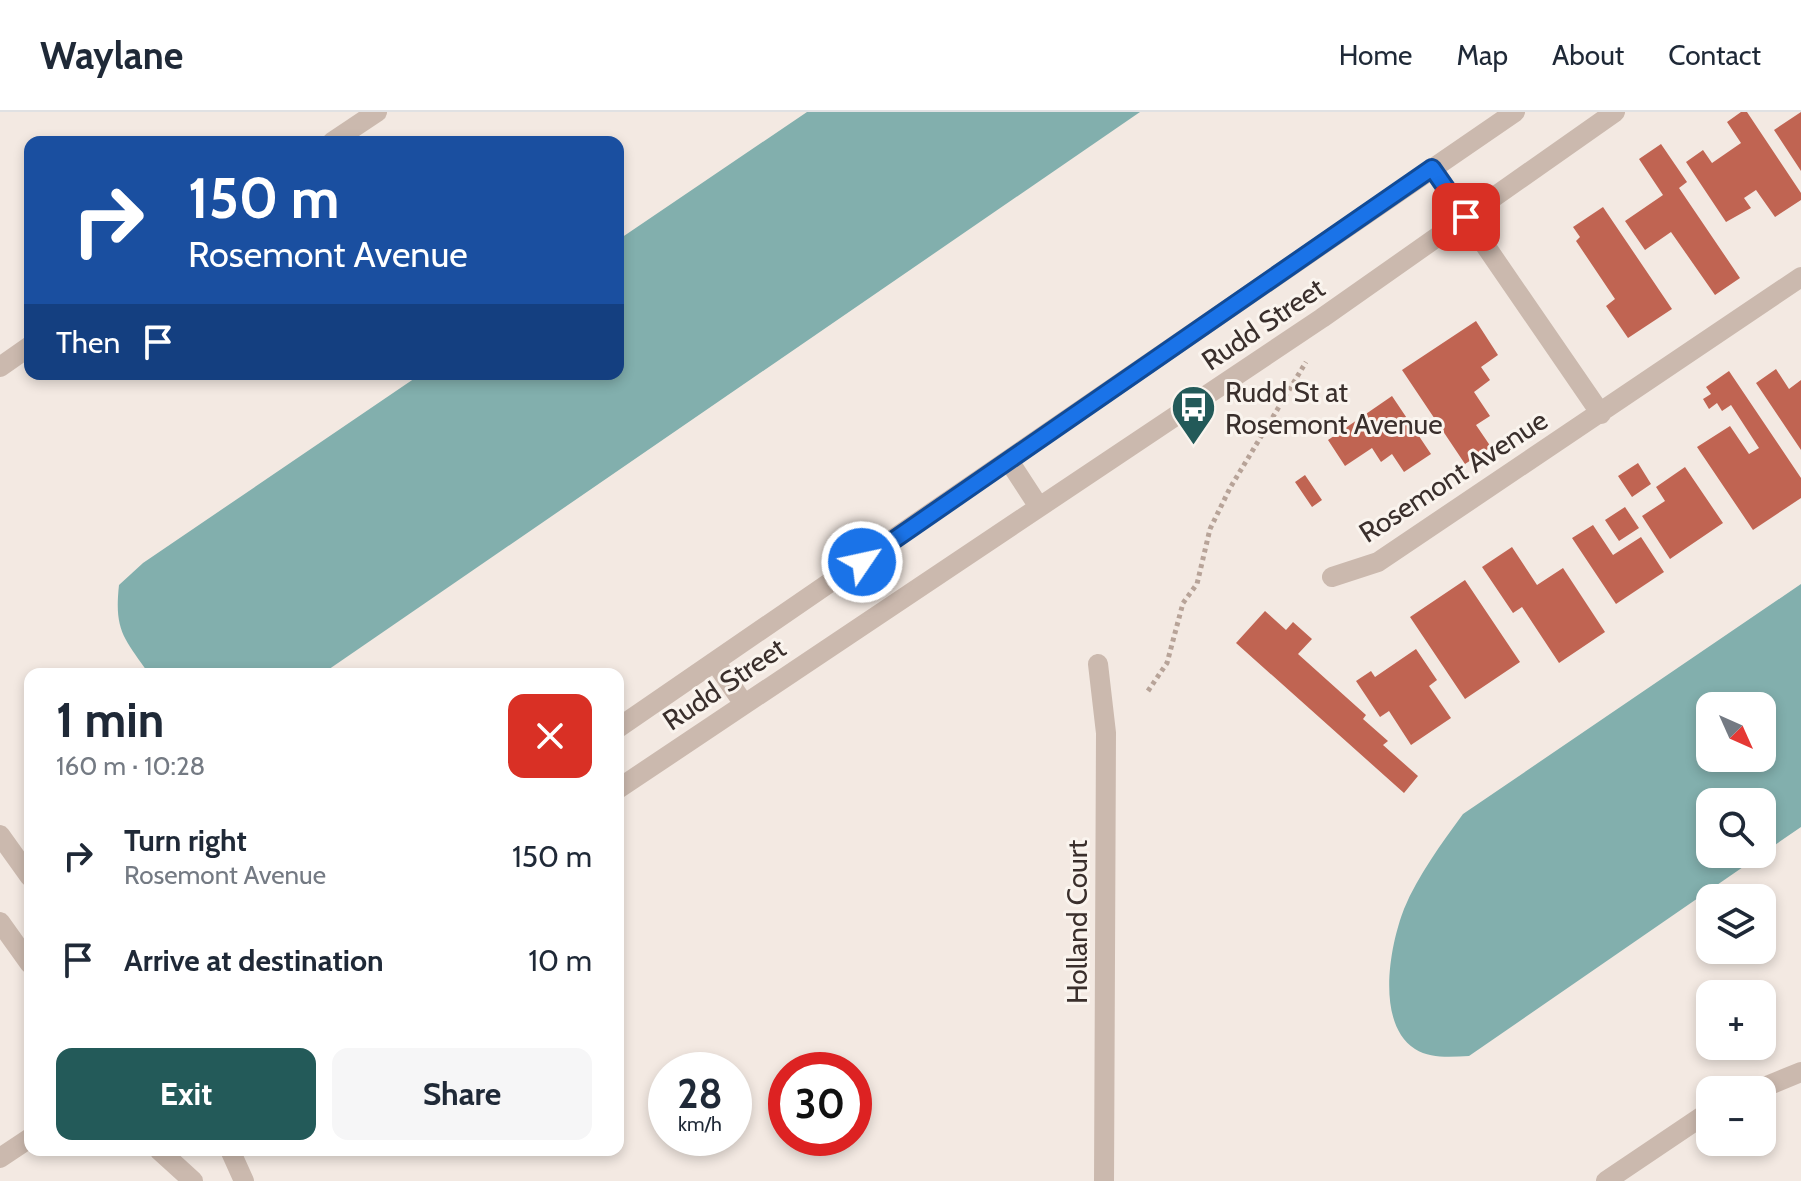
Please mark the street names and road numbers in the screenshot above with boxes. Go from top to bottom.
street label: Rudd Street [1195,271,1331,377]
street label: Rosemont Avenue [1352,402,1554,550]
street label: Rudd Street [656,631,792,737]
street label: Holland Court [1060,840,1094,1004]

